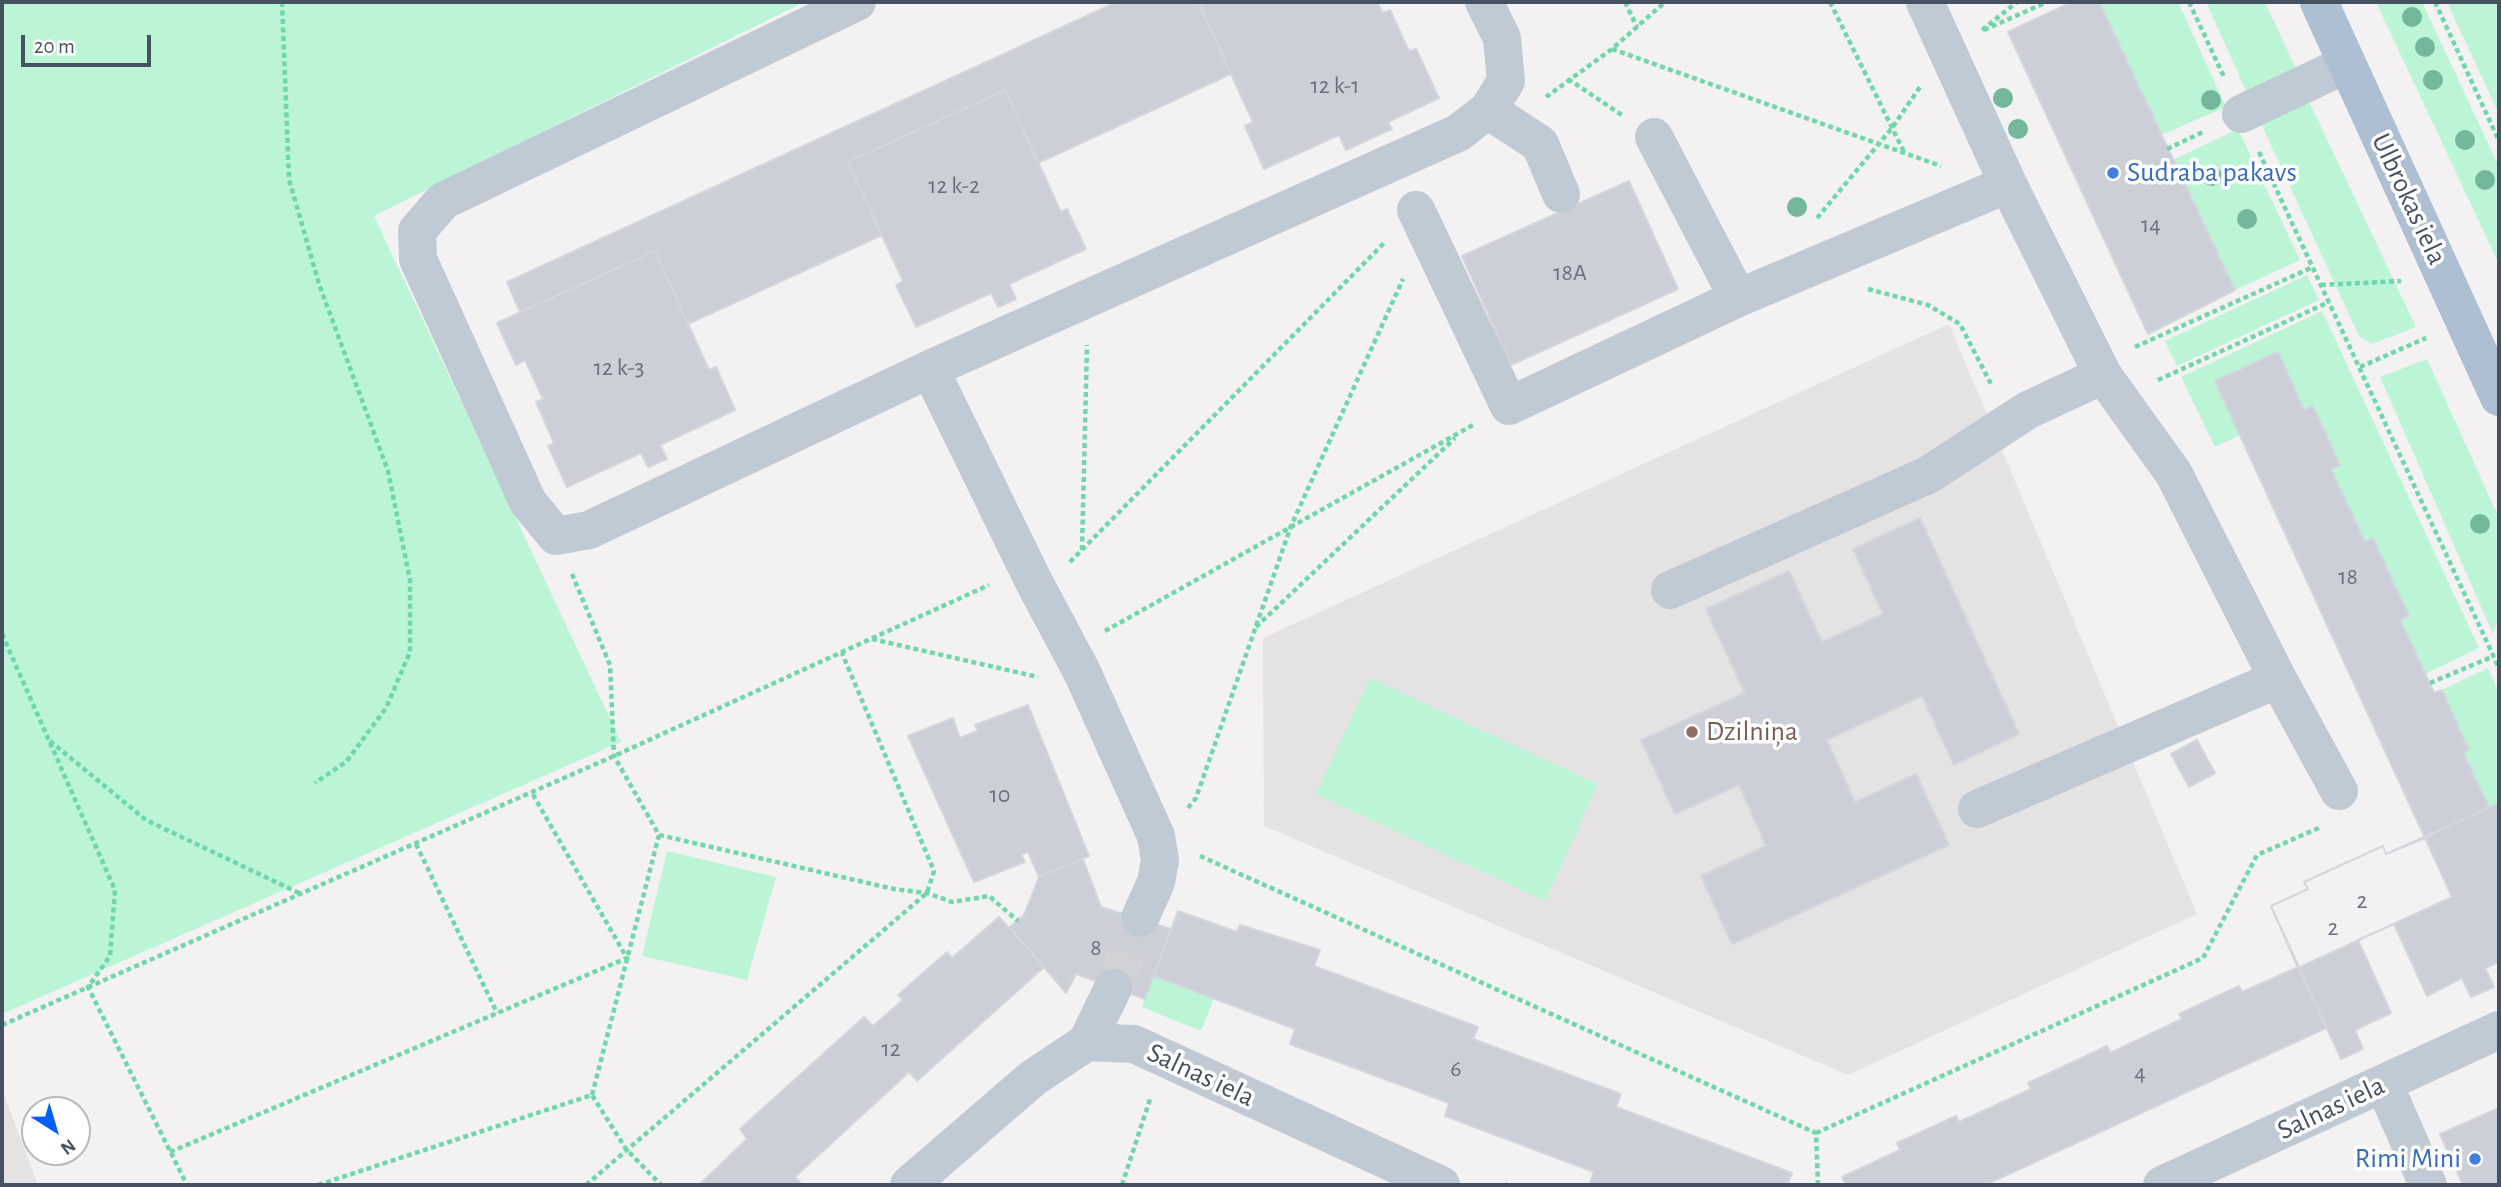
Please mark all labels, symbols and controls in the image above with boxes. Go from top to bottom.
scale bar [24,21,154,65]
text: 20 m [34,36,75,57]
house number: 12 k-1 [1311,72,1359,100]
street label: Ulbrokas iela [2364,128,2454,270]
place label: Sudraba pakavs [2127,156,2297,190]
marker: Sudraba pakavs [2105,165,2121,181]
house number: 12 k-2 [928,172,980,200]
house number: 14 [2141,211,2161,239]
house number: 18A [1553,259,1587,287]
house number: 12 k-3 [594,354,644,382]
house number: 18 [2338,563,2358,591]
place label: Dzilniņa [1706,715,1798,749]
marker: Dzilniņa [1684,724,1700,740]
house number: 10 [990,781,1010,809]
house number: 2 [2357,887,2367,915]
house number: 2 [2328,914,2338,942]
house number: 8 [1090,934,1102,962]
house number: 12 [881,1035,901,1063]
street label: Salnas iela [1142,1036,1260,1114]
house number: 6 [1450,1055,1462,1083]
house number: 4 [2134,1059,2146,1087]
street label: Salnas iela [2272,1069,2390,1147]
north arrow [21,1096,91,1166]
text: N [57,1135,79,1158]
place label: Rimi Mini [2355,1142,2461,1176]
marker: Rimi Mini [2467,1151,2483,1167]

